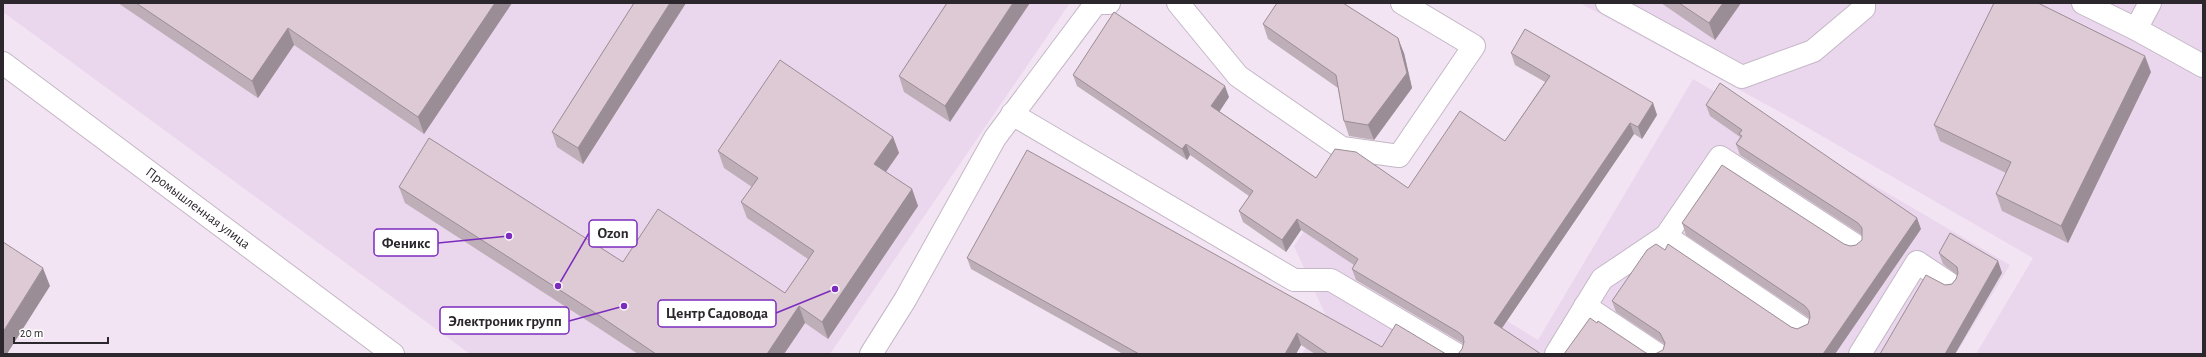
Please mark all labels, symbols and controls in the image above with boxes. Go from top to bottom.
street label: Промышленная улица [143,165,253,252]
callout: Ozon [589,220,637,247]
text: Ozon [597,226,629,241]
callout: Феникс [374,229,438,256]
text: Феникс [382,236,430,251]
callout: Центр Садовода [658,300,776,327]
text: Центр Садовода [666,306,768,321]
callout: Электроник групп [440,307,569,334]
text: Электроник групп [448,314,562,329]
scale bar [14,319,108,345]
text: 20 m [20,327,43,339]

